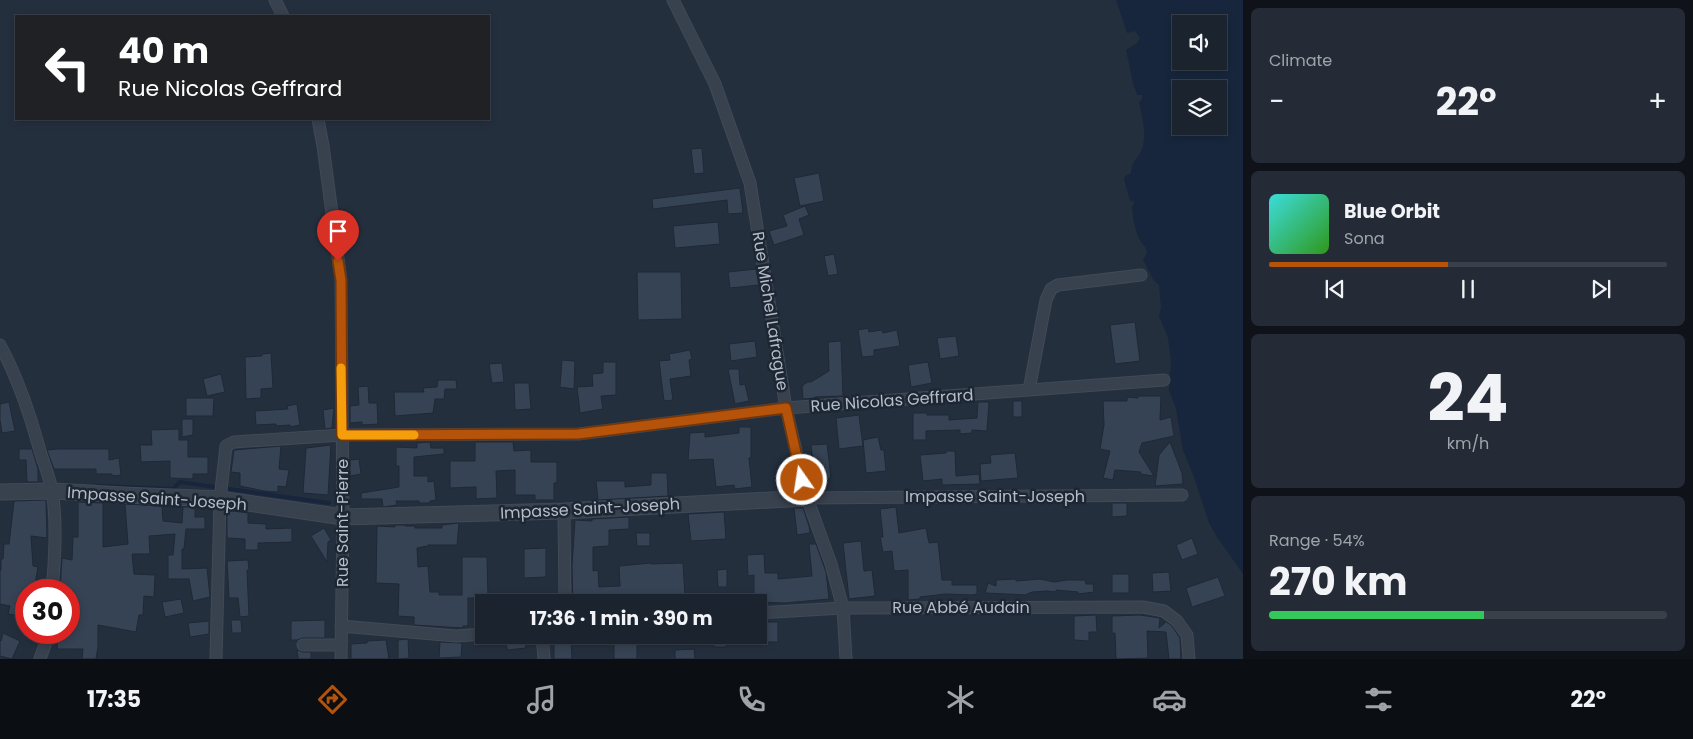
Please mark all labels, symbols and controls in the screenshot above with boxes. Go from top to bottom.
map controls [1172,15,1227,135]
button: sound [1172,15,1227,70]
text: 40 m [118,26,209,75]
icon: left [35,35,100,100]
text: Climate [1269,49,1332,72]
text: Rue Nicolas Geffrard [118,73,342,104]
text: 22° [1436,75,1497,128]
button: layers [1172,80,1227,135]
text: − [1269,82,1284,121]
text: + [1648,82,1667,121]
text: Blue Orbit [1344,198,1440,225]
pin [317,210,359,261]
icon: arrive [324,217,352,245]
text: Sona [1344,227,1385,250]
street label: Rue Michel Lafrague [747,230,794,392]
icon: previous [1321,275,1349,303]
icon: pause [1454,275,1482,303]
icon: next [1587,275,1615,303]
text: 24 [1427,353,1509,444]
street label: Rue Nicolas Geffrard [810,383,974,418]
text: km/h [1447,432,1489,455]
position arrow [775,453,827,505]
street label: Rue Saint-Pierre [331,459,354,587]
street label: Impasse Saint-Joseph [66,481,248,516]
street label: Impasse Saint-Joseph [905,485,1085,508]
street label: Impasse Saint-Joseph [500,492,681,525]
text: Range · 54% [1269,529,1365,552]
text: 270 km [1269,555,1408,608]
speed limit sign: 30 [15,579,80,644]
street label: Rue Abbé Audain [892,596,1030,619]
text: 17:36 · 1 min · 390 m [529,605,713,632]
icon: directions [315,682,350,717]
icon: music [524,682,559,717]
icon: phone [734,682,769,717]
icon: climate [943,682,978,717]
icon: car [1152,682,1187,717]
icon: filters [1361,682,1396,717]
text: 17:35 [87,684,141,715]
text: 22° [1571,684,1606,715]

